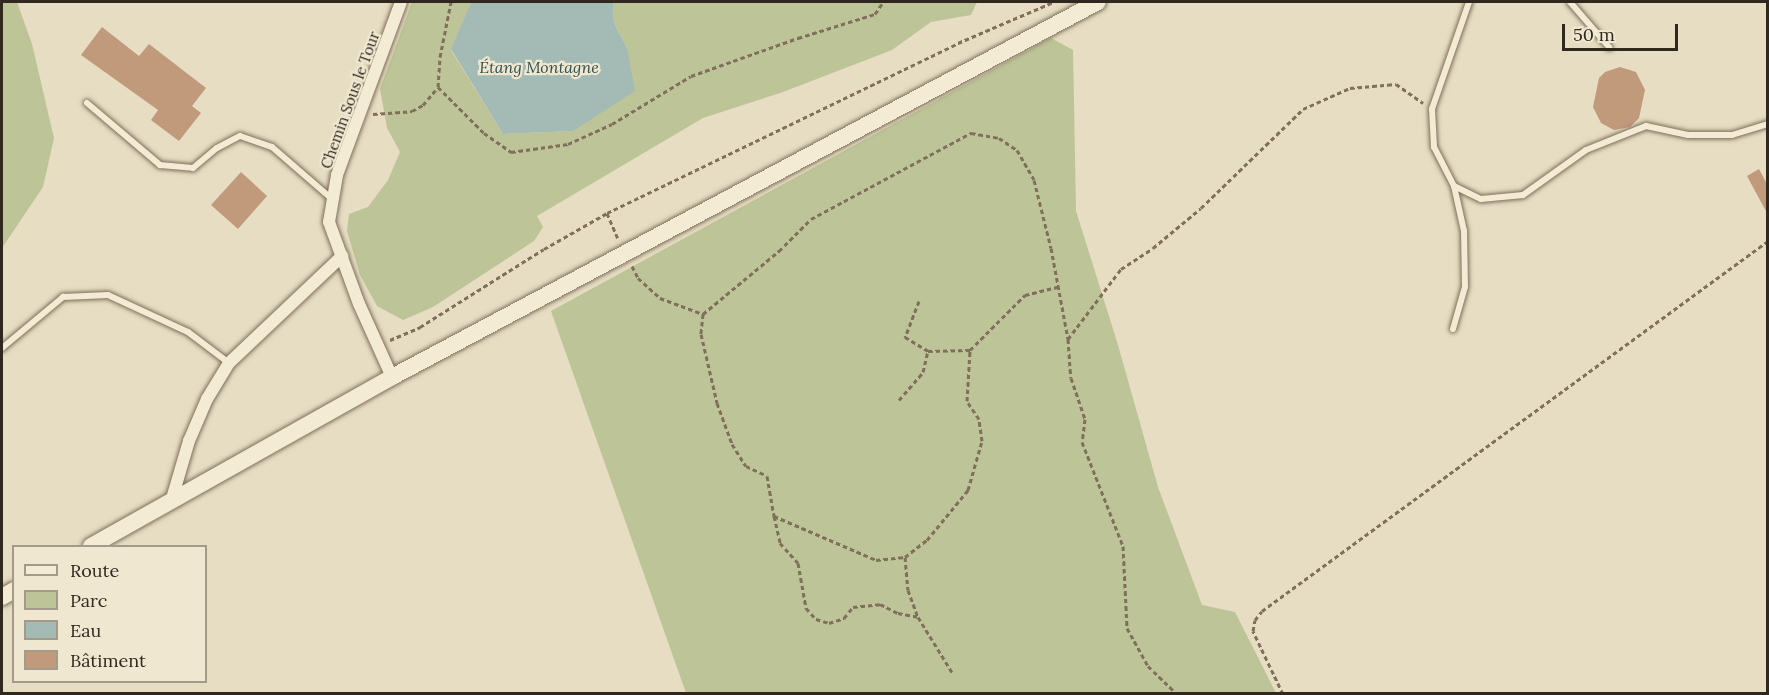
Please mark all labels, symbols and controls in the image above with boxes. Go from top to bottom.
scale bar [1565,12,1680,50]
text: 50 m [1573,23,1615,46]
street label: Chemin Sous le Tour [317,29,383,171]
water label: Étang Montagne [479,57,599,77]
legend [12,545,207,683]
text: Route [70,559,119,582]
text: Parc [70,589,107,612]
text: Eau [70,619,101,642]
text: Bâtiment [70,649,146,672]

